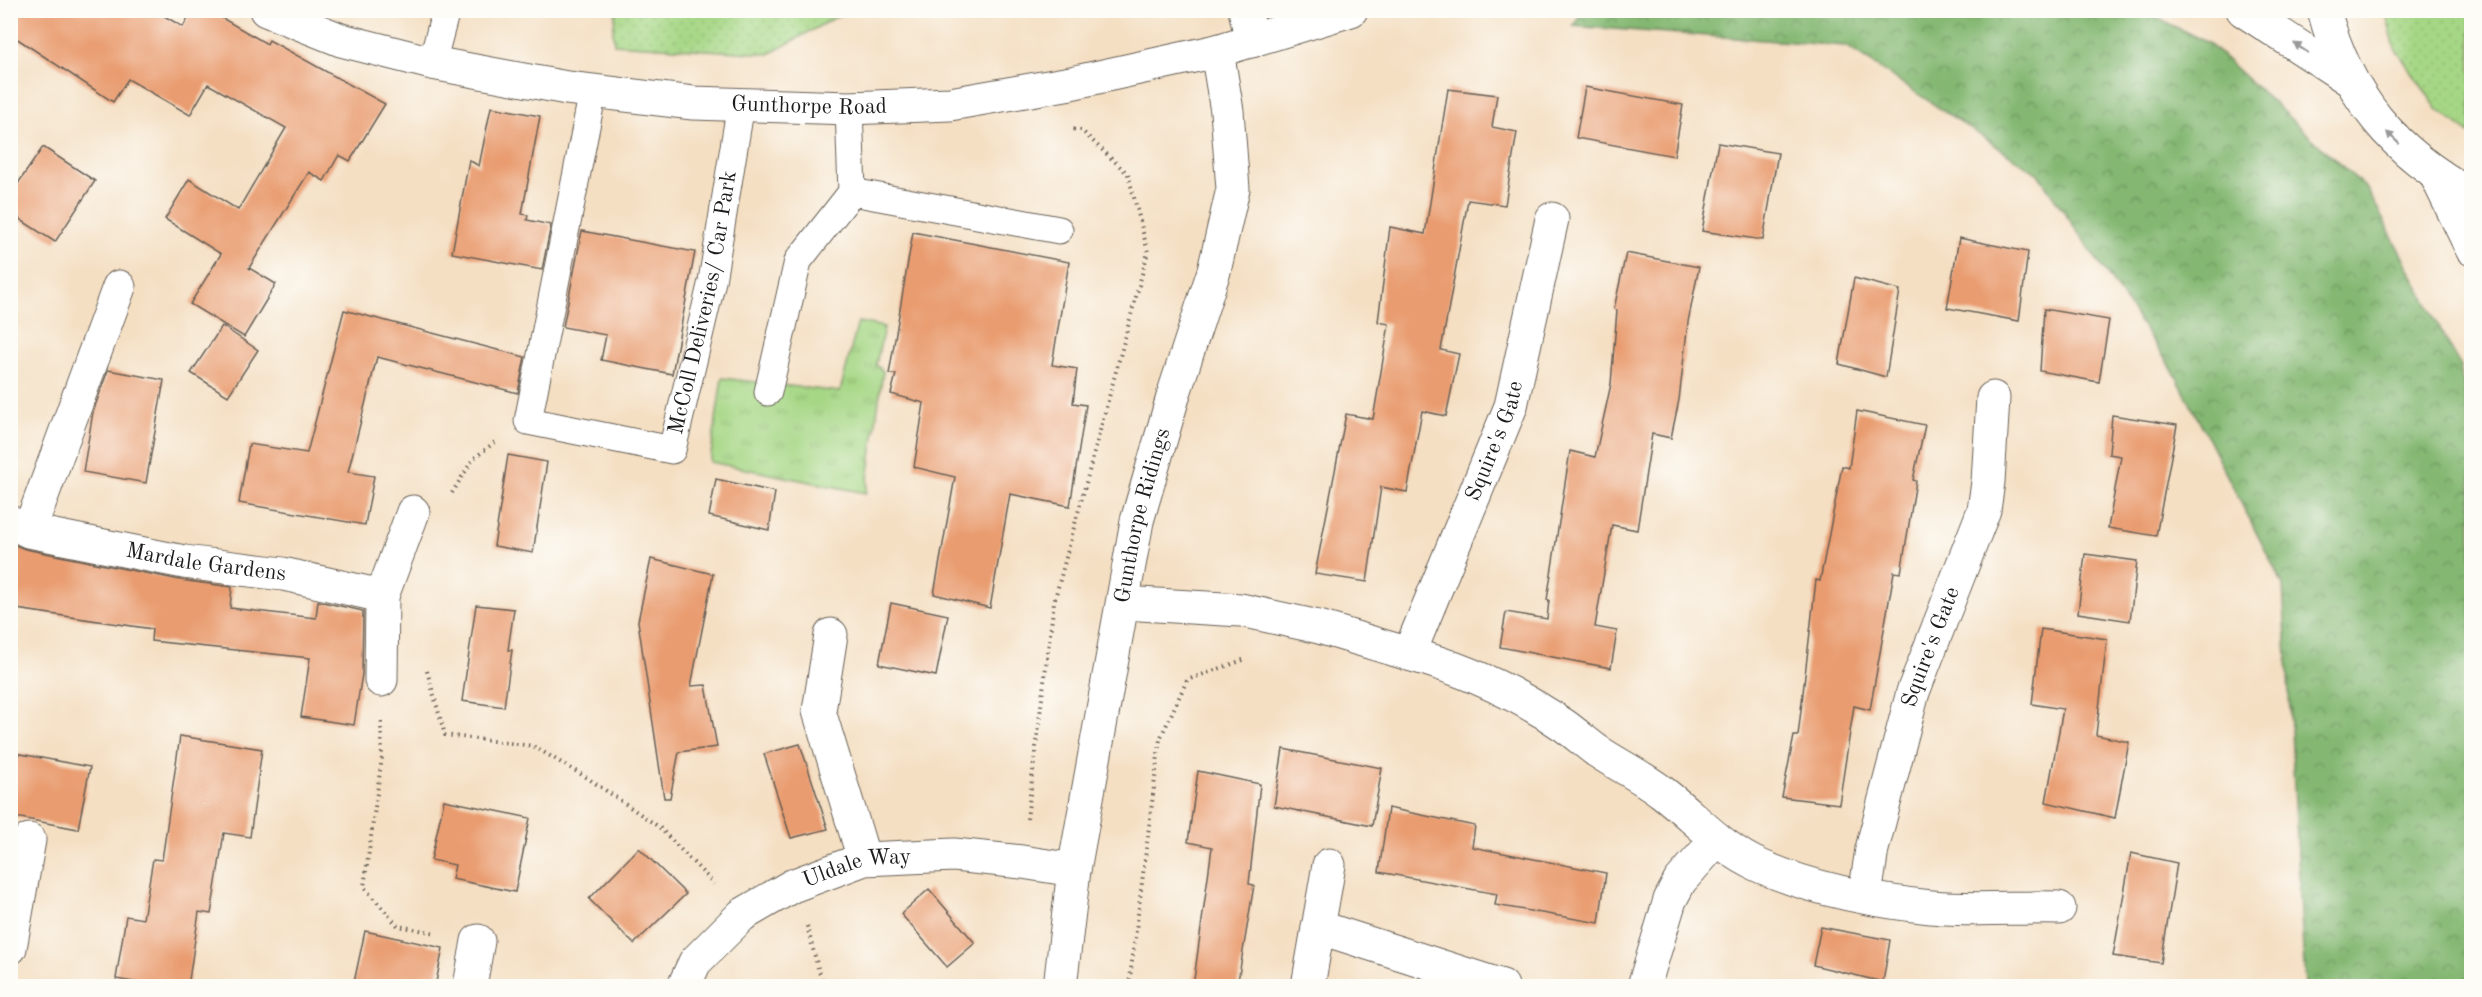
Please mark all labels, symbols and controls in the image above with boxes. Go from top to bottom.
one-way arrow [2293,42,2309,53]
street label: Gunthorpe Road [731,93,887,119]
one-way arrow [2386,132,2401,145]
street label: McColl Deliveries/ Car Park [665,169,741,437]
street label: Squire's Gate [1462,379,1527,504]
street label: Gunthorpe Ridings [1111,426,1174,605]
street label: Mardale Gardens [124,540,287,585]
street label: Squire's Gate [1898,584,1964,710]
street label: Uldale Way [800,846,912,892]

